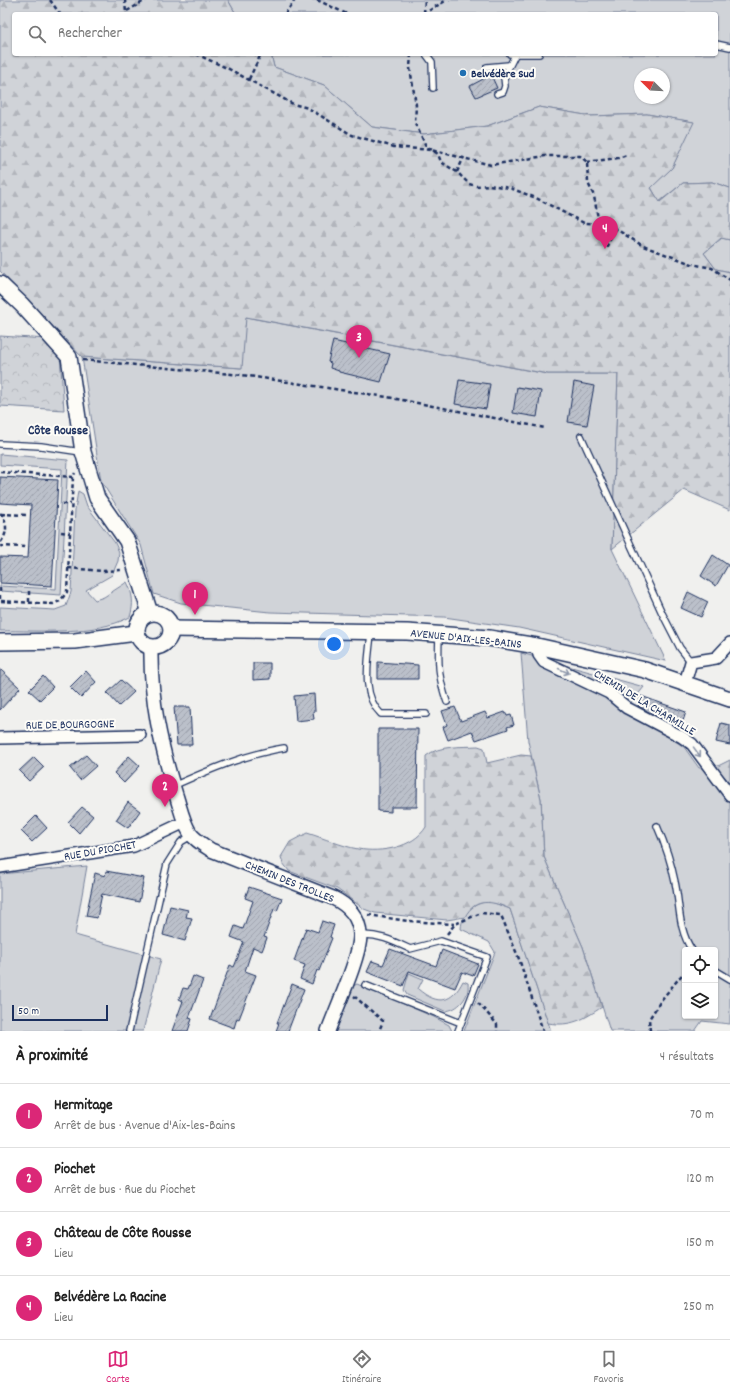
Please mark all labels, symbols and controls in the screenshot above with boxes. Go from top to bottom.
search box [12,12,718,56]
icon: search [26,23,48,45]
text: Rechercher [58,23,122,45]
place label: Belvédère Sud [471,66,535,83]
marker: Belvédère Sud [458,68,468,78]
north arrow [634,68,670,104]
pin: 4 [592,216,618,249]
pin: 3 [346,325,372,358]
district label: Côte Rousse [28,422,88,441]
pin: 1 [182,582,208,615]
street label: AVENUE D'AIX-LES-BAINS [409,625,522,654]
your location [324,634,344,654]
street label: CHEMIN DE LA CHARMILLE [590,666,699,741]
one-way arrow [557,668,569,675]
street label: RUE DE BOURGOGNE [25,716,115,735]
one-way arrow [693,747,702,758]
pin: 2 [152,774,178,807]
street label: RUE DU PIOCHET [63,837,138,866]
street label: CHEMIN DES TROLLES [242,857,337,908]
map controls [682,947,718,1019]
button: locate [682,947,718,983]
button: layers [682,983,718,1019]
scale bar [12,1003,108,1022]
text: 50 m [18,1004,39,1020]
text: À proximité [16,1045,88,1069]
text: 4 résultats [660,1048,714,1067]
text: Hermitage [54,1095,113,1117]
text: 1 [28,1106,30,1125]
text: 70 m [690,1106,714,1125]
text: Arrêt de bus · Avenue d'Aix-les-Bains [54,1117,235,1136]
text: Piochet [54,1159,95,1181]
text: 2 [26,1170,32,1189]
text: 120 m [686,1170,714,1189]
text: Arrêt de bus · Rue du Piochet [54,1181,196,1200]
text: Château de Côte Rousse [54,1223,191,1245]
text: 3 [26,1234,32,1253]
text: 150 m [686,1234,714,1253]
text: Lieu [54,1245,73,1264]
text: Belvédère La Racine [54,1287,166,1309]
text: 4 [26,1298,32,1317]
text: 250 m [683,1298,714,1317]
text: Lieu [54,1309,73,1328]
tab: Carte [106,1348,130,1388]
tab: Itinéraire [342,1348,381,1388]
tab: Favoris [594,1348,624,1388]

